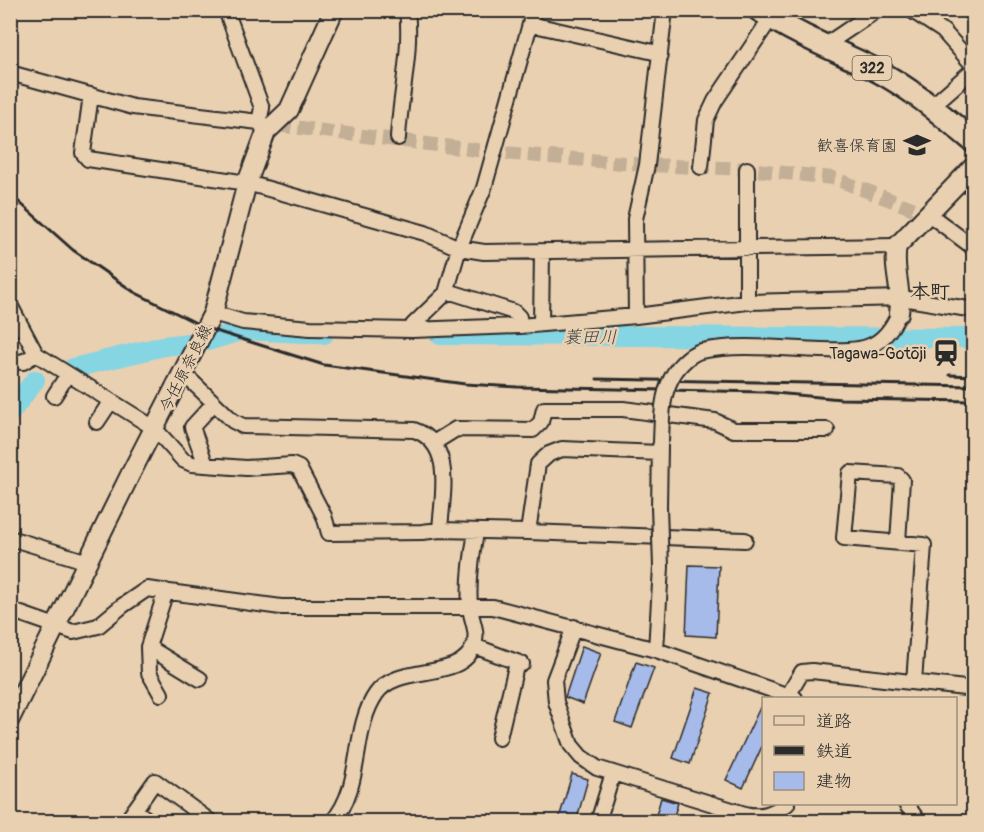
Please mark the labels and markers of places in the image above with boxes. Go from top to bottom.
school or university icon: 歓喜保育園 [902,130,932,160]
place label: 歓喜保育園 [817,136,897,156]
station icon: Tagawa-Gotōji [931,338,961,368]
place label: Tagawa-Gotōji [829,344,926,364]

